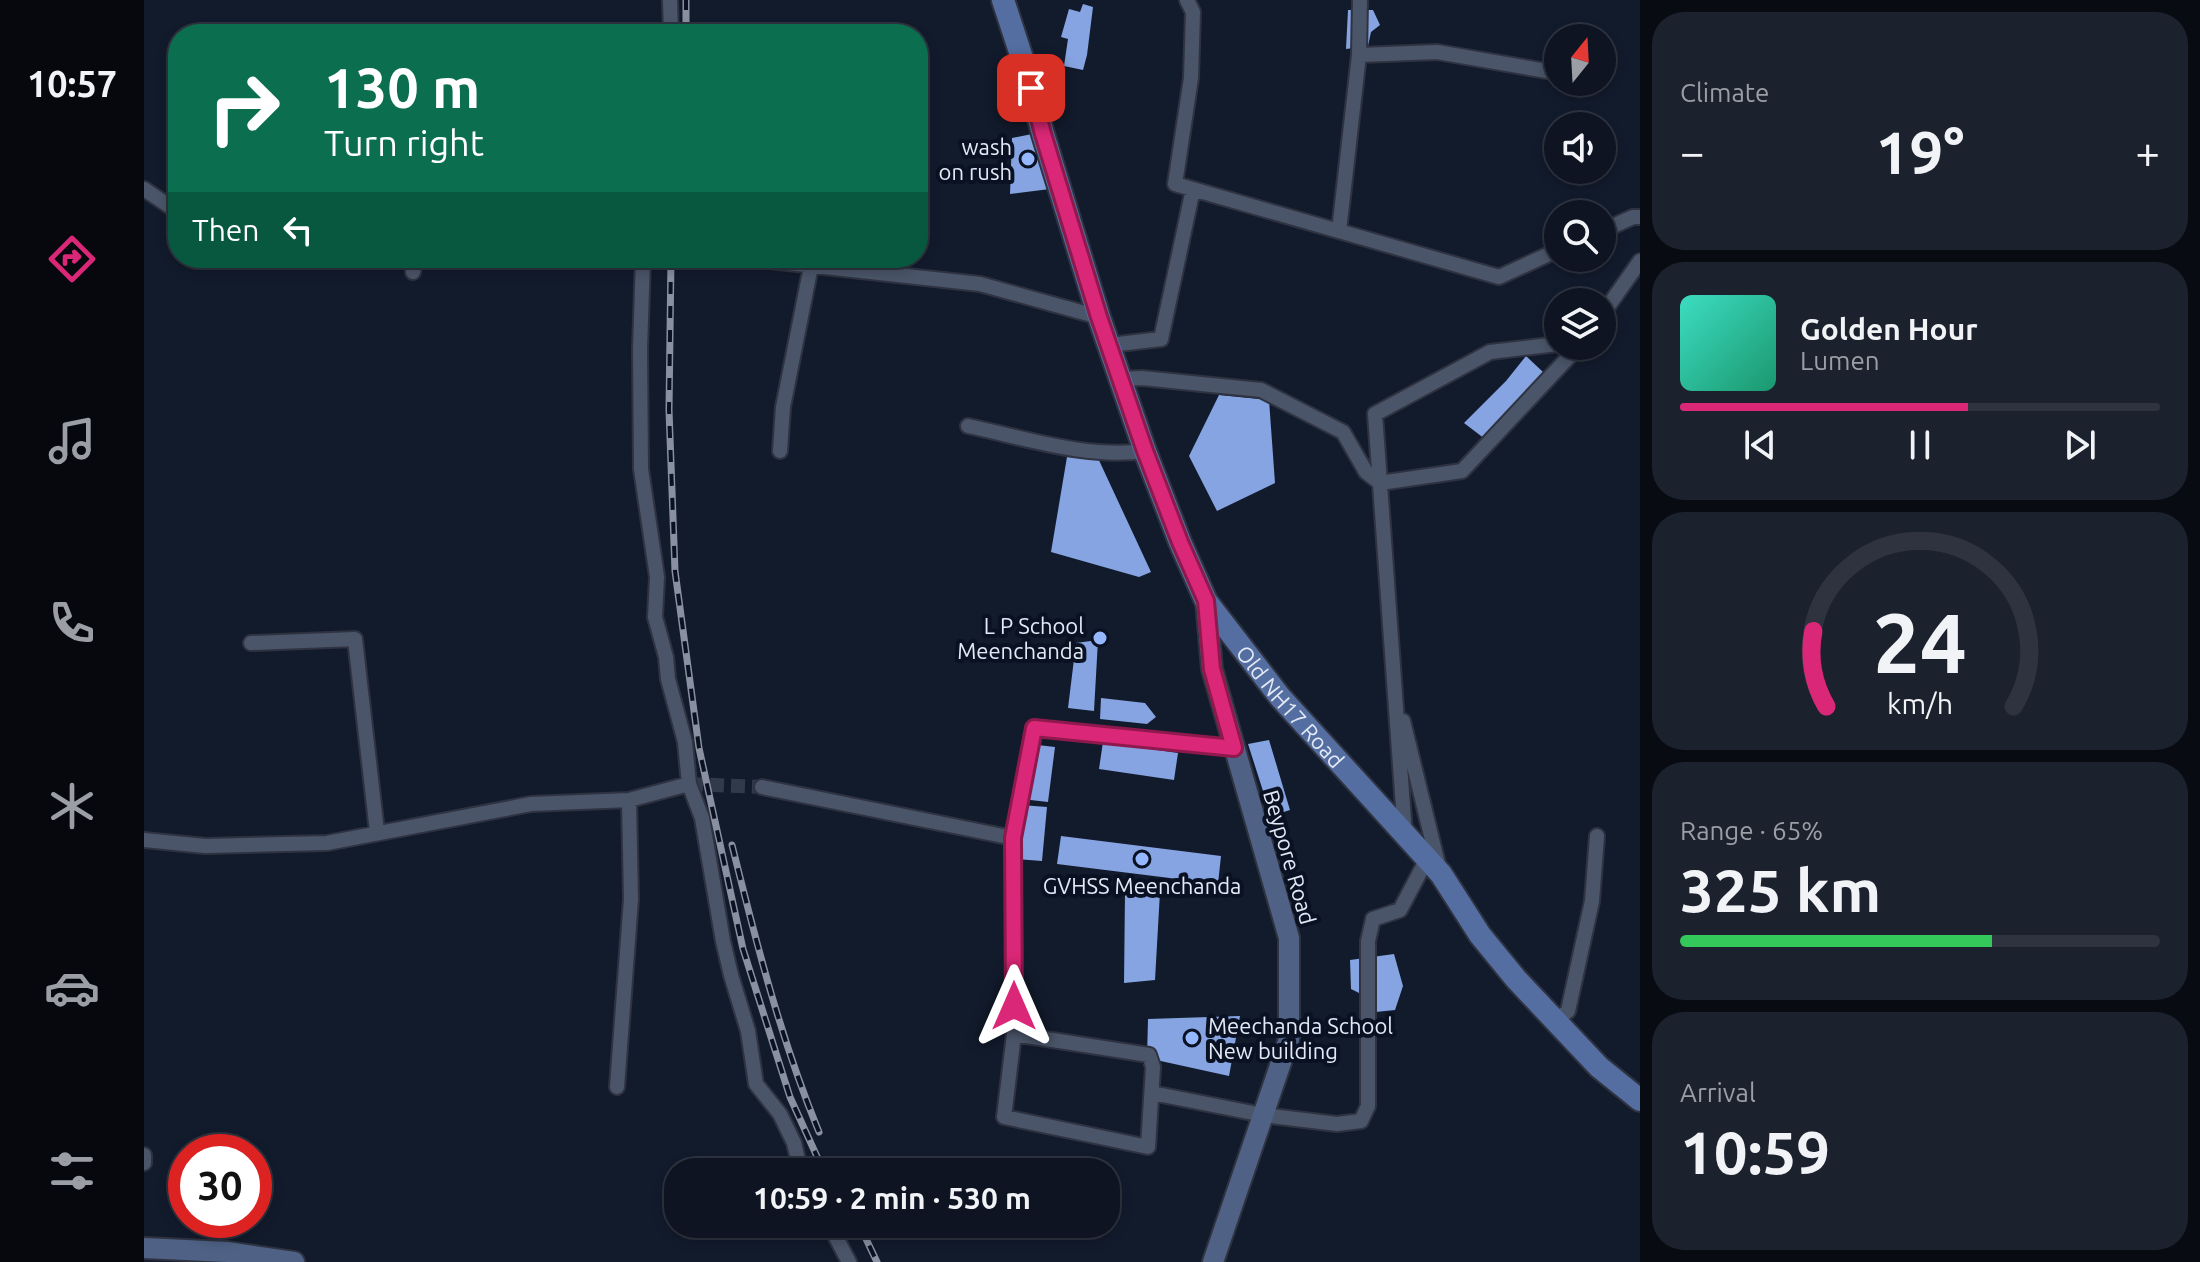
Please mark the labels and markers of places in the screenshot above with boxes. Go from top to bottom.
pin [997,54,1065,122]
place label: wash on rush [939,134,1012,184]
marker: wash on rush [1019,150,1037,168]
place label: L P School Meenchanda [957,613,1084,663]
marker: L P School Meenchanda [1091,629,1109,647]
marker: GVHSS Meenchanda [1133,850,1151,868]
place label: GVHSS Meenchanda [1043,873,1241,898]
place label: Meechanda School New building [1208,1013,1393,1063]
marker: Meechanda School New building [1183,1029,1201,1047]

